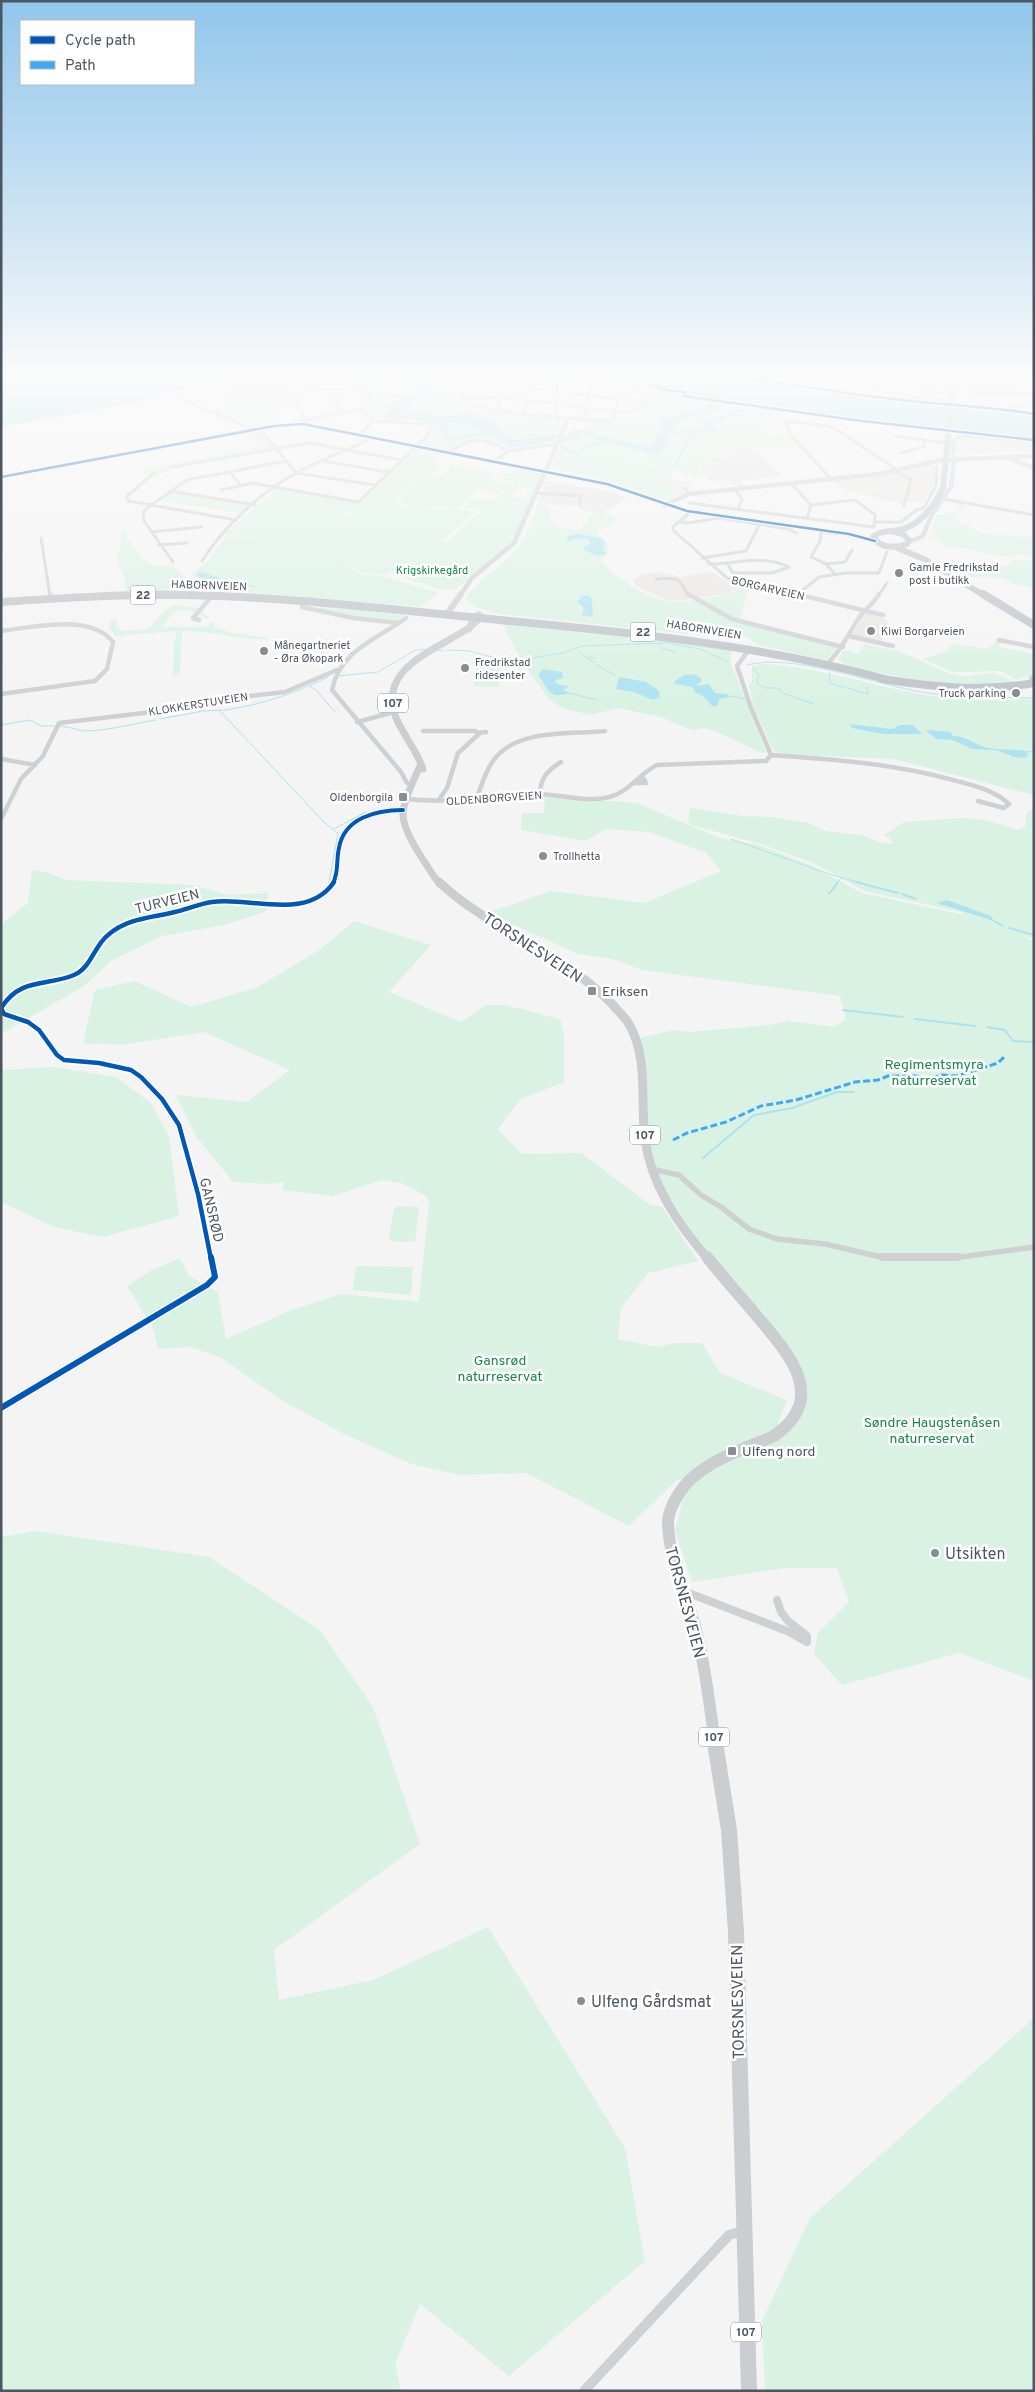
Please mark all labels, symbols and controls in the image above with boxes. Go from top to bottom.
legend [20,20,195,85]
text: Cycle path [65,32,136,51]
text: Path [65,57,96,76]
place label: Gamle Fredrikstad post i butikk [909,561,999,588]
park label: Krigskirkegård [396,564,468,578]
marker: Gamle Fredrikstad post i butikk [893,567,905,579]
street label: BORGARVEIEN [730,574,806,604]
street label: HABORNVEIEN [171,578,247,594]
road number: 22 [130,586,156,604]
street label: HABORNVEIEN [665,617,742,643]
road number: 22 [630,622,656,642]
marker: Kiwi Borgarveien [865,625,877,637]
place label: Kiwi Borgarveien [881,625,965,639]
place label: Månegartneriet - Øra Økopark [274,639,351,666]
marker: Månegartneriet - Øra Økopark [258,645,270,657]
place label: Fredrikstad ridesenter [475,656,531,683]
marker: Fredrikstad ridesenter [459,662,471,674]
place label: Truck parking [939,687,1006,701]
marker: Truck parking [1010,687,1022,699]
street label: KLOKKERSTUVEIEN [147,690,249,720]
road number: 107 [378,694,408,712]
street label: OLDENBORGVEIEN [446,789,543,809]
place label: Oldenborgila [330,791,393,805]
marker: Oldenborgila [397,791,409,803]
marker: Trollhetta [537,850,549,862]
place label: Trollhetta [553,850,601,864]
street label: TURVEIEN [133,886,201,919]
street label: TORSNESVEIEN [478,909,585,988]
place label: Eriksen [602,984,648,1001]
marker: Eriksen [586,985,598,997]
park label: Regimentsmyra naturreservat [884,1057,984,1090]
road number: 107 [630,1126,660,1144]
street label: GANSRØD [195,1176,226,1244]
park label: Gansrød naturreservat [458,1353,542,1386]
park label: Søndre Haugstenåsen naturreservat [864,1415,1000,1448]
place label: Ulfeng nord [742,1444,815,1461]
marker: Ulfeng nord [726,1445,738,1457]
street label: TORSNESVEIEN [660,1545,709,1661]
place label: Utsikten [945,1545,1006,1565]
marker: Utsikten [929,1547,941,1559]
road number: 107 [699,1728,729,1746]
street label: TORSNESVEIEN [728,1944,750,2059]
place label: Ulfeng Gårdsmat [591,1993,712,2013]
marker: Ulfeng Gårdsmat [575,1995,587,2007]
road number: 107 [731,2322,761,2342]

